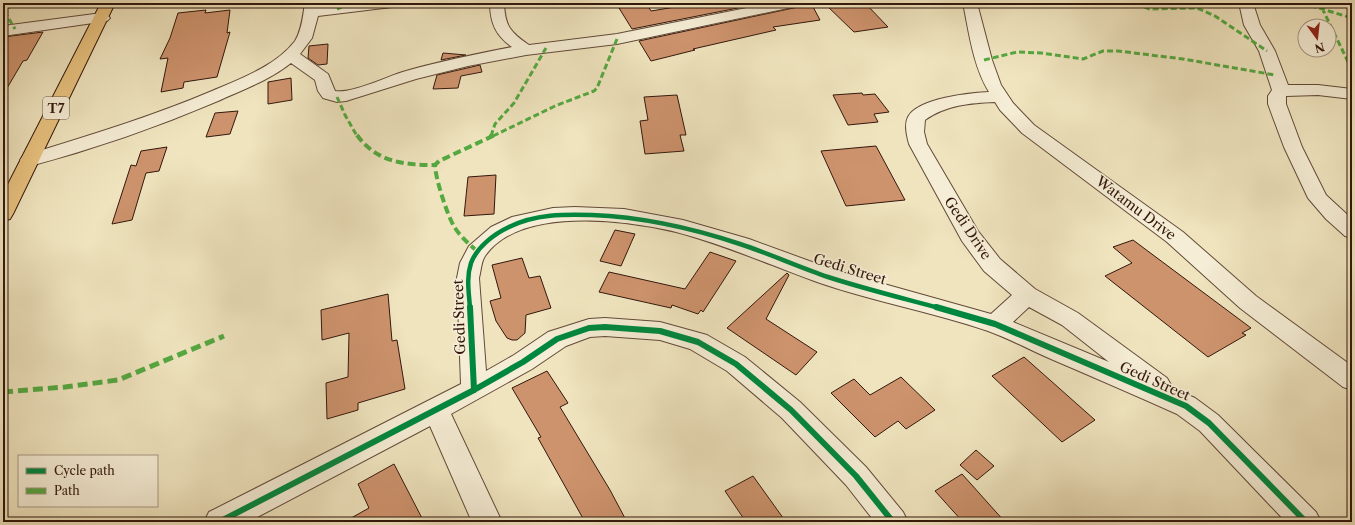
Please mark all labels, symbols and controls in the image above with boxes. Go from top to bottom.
north arrow [1297,18,1337,58]
text: N [1313,40,1326,56]
road number: T7 [43,97,69,119]
street label: Watamu Drive [1092,171,1180,244]
street label: Gedi Drive [940,193,996,263]
street label: Gedi Street [811,249,889,289]
street label: Gedi Street [449,279,469,355]
street label: Gedi Street [1117,357,1193,405]
legend [18,455,158,507]
text: Cycle path [54,463,115,478]
text: Path [54,483,80,498]

